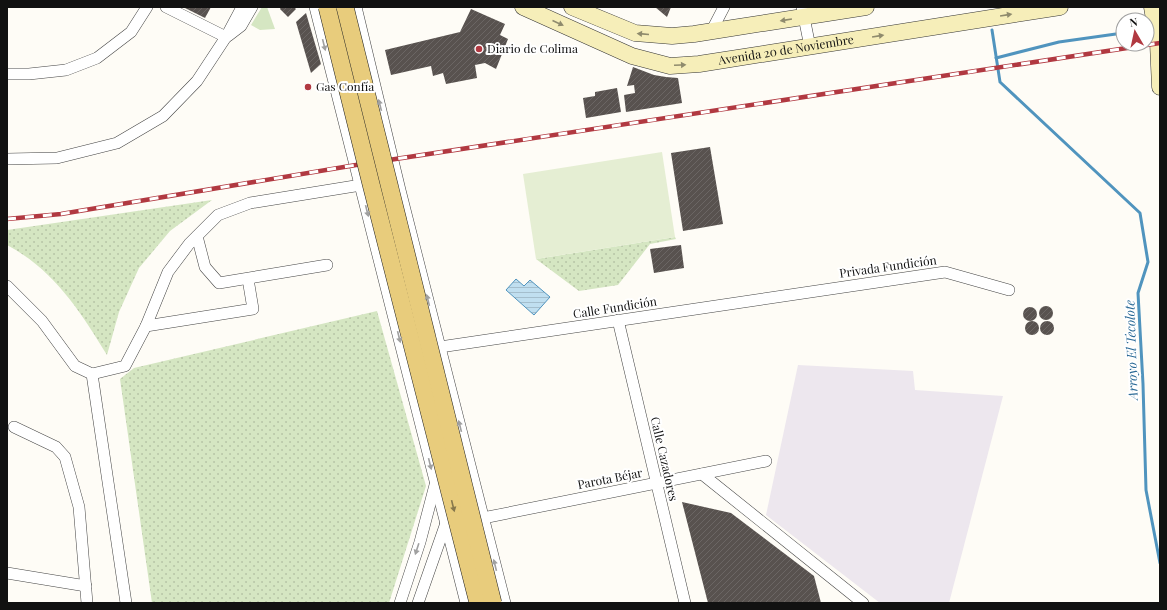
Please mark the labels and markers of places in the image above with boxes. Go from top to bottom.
place label: Diario de Colima [487,40,578,56]
marker: Diario de Colima [474,44,484,54]
place label: Gas Confía [316,78,374,94]
marker: Gas Confía [303,82,313,92]

